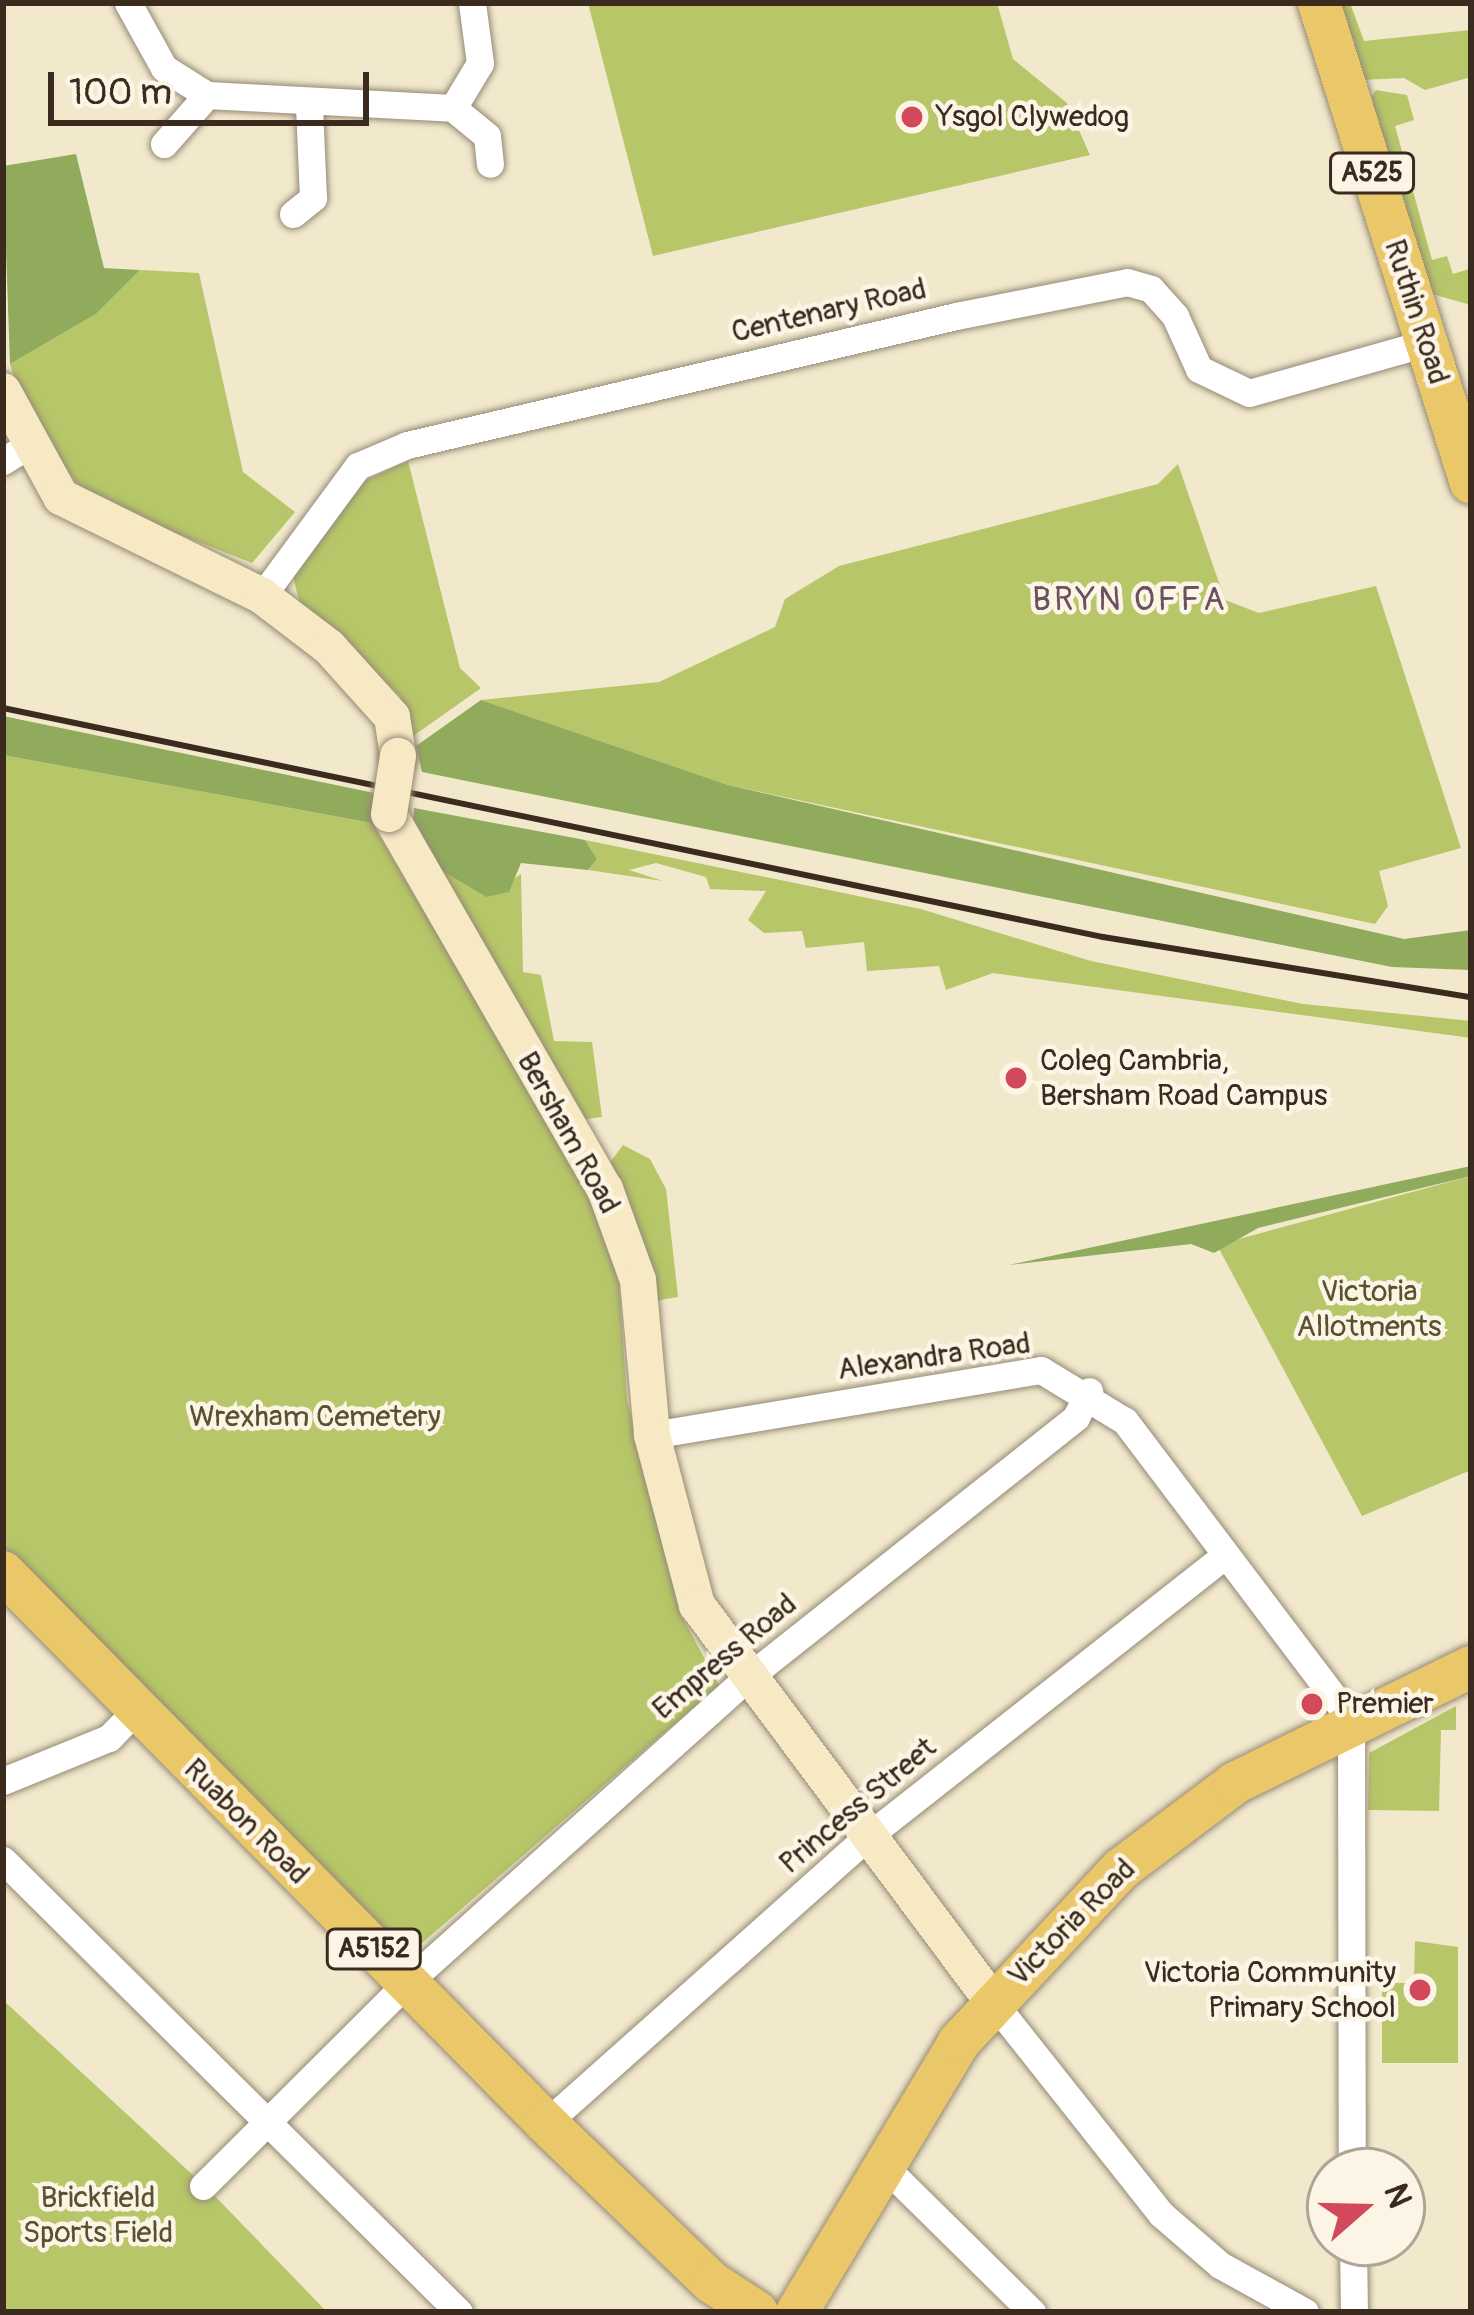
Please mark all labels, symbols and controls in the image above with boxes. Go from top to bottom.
scale bar [54,48,375,122]
text: 100 m [69,70,172,115]
place label: Ysgol Clywedog [936,99,1129,135]
marker: Ysgol Clywedog [899,104,925,130]
road number: A525 [1327,152,1417,194]
street label: Ruthin Road [1376,235,1456,389]
street label: Centenary Road [728,271,930,351]
district label: BRYN OFFA [1032,580,1228,620]
place label: Coleg Cambria, Bersham Road Campus [1040,1043,1327,1114]
street label: Bersham Road [509,1046,627,1220]
marker: Coleg Cambria, Bersham Road Campus [1003,1065,1029,1091]
park label: Victoria Allotments [1297,1274,1441,1344]
street label: Alexandra Road [835,1326,1033,1388]
park label: Wrexham Cemetery [189,1399,441,1435]
street label: Empress Road [646,1586,804,1728]
place label: Premier [1336,1686,1434,1722]
marker: Premier [1299,1691,1325,1717]
street label: Princess Street [772,1730,944,1882]
street label: Ruabon Road [176,1752,316,1892]
street label: Victoria Road [1001,1852,1143,1994]
road number: A5152 [323,1928,425,1970]
place label: Victoria Community Primary School [1143,1955,1396,2026]
marker: Victoria Community Primary School [1407,1977,1433,2003]
north arrow [1306,2147,1426,2267]
text: N [1374,2178,1421,2213]
park label: Brickfield Sports Field [23,2180,173,2250]

